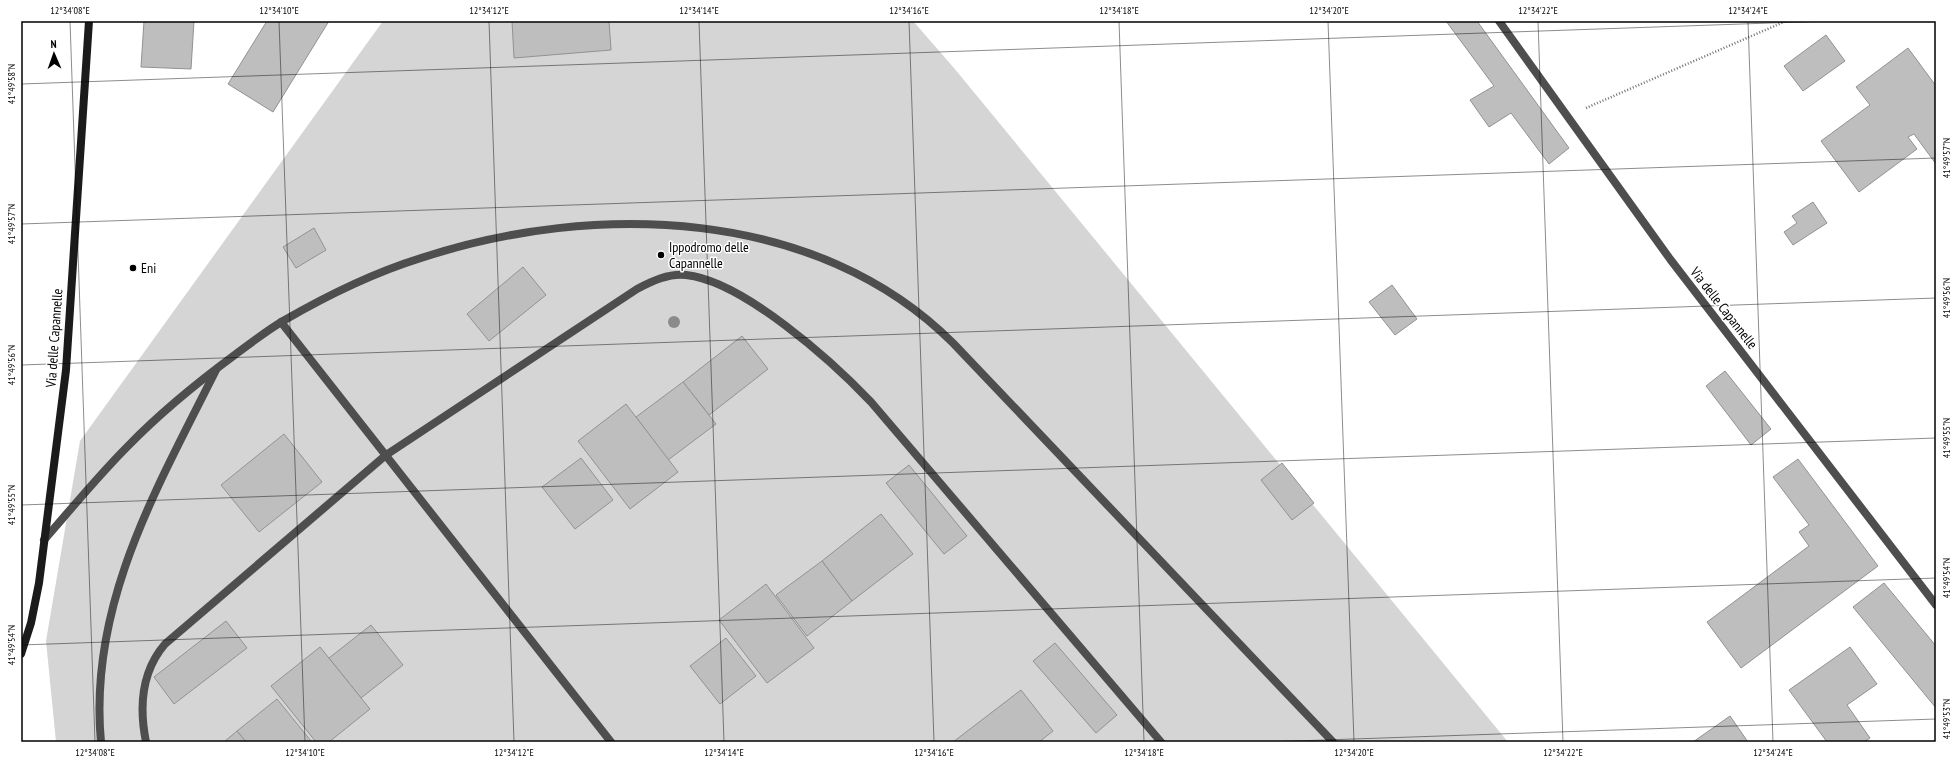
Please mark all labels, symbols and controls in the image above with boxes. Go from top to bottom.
text: 12°34'08"E [50,4,90,17]
text: 12°34'10"E [259,4,299,17]
text: 12°34'12"E [469,4,509,17]
text: 12°34'14"E [679,4,719,17]
text: 12°34'16"E [889,4,929,17]
text: 12°34'18"E [1099,4,1139,17]
text: 12°34'20"E [1309,4,1349,17]
text: 12°34'22"E [1518,4,1558,17]
text: 12°34'24"E [1728,4,1768,17]
north arrow [34,34,74,74]
text: N [50,37,57,51]
text: 41°49'58"N [5,64,18,104]
text: 41°49'57"N [1940,138,1953,178]
text: 41°49'57"N [5,204,18,244]
place label: Ippodromo delle Capannelle [669,238,749,272]
marker: Ippodromo delle Capannelle [656,250,666,260]
place label: Eni [141,259,156,277]
marker: Eni [128,263,138,273]
street label: Via delle Capannelle [1686,263,1762,353]
text: 41°49'56"N [1940,278,1953,318]
street label: Via delle Capannelle [41,288,66,389]
text: 41°49'56"N [5,345,18,385]
text: 41°49'55"N [1940,418,1953,458]
text: 41°49'55"N [5,485,18,525]
text: 41°49'54"N [1940,558,1953,598]
text: 41°49'54"N [5,625,18,665]
text: 41°49'53"N [1940,699,1953,739]
text: 12°34'08"E [75,746,115,759]
text: 12°34'10"E [285,746,325,759]
text: 12°34'12"E [494,746,534,759]
text: 12°34'14"E [704,746,744,759]
text: 12°34'16"E [914,746,954,759]
text: 12°34'18"E [1124,746,1164,759]
text: 12°34'20"E [1334,746,1374,759]
text: 12°34'22"E [1543,746,1583,759]
text: 12°34'24"E [1753,746,1793,759]

